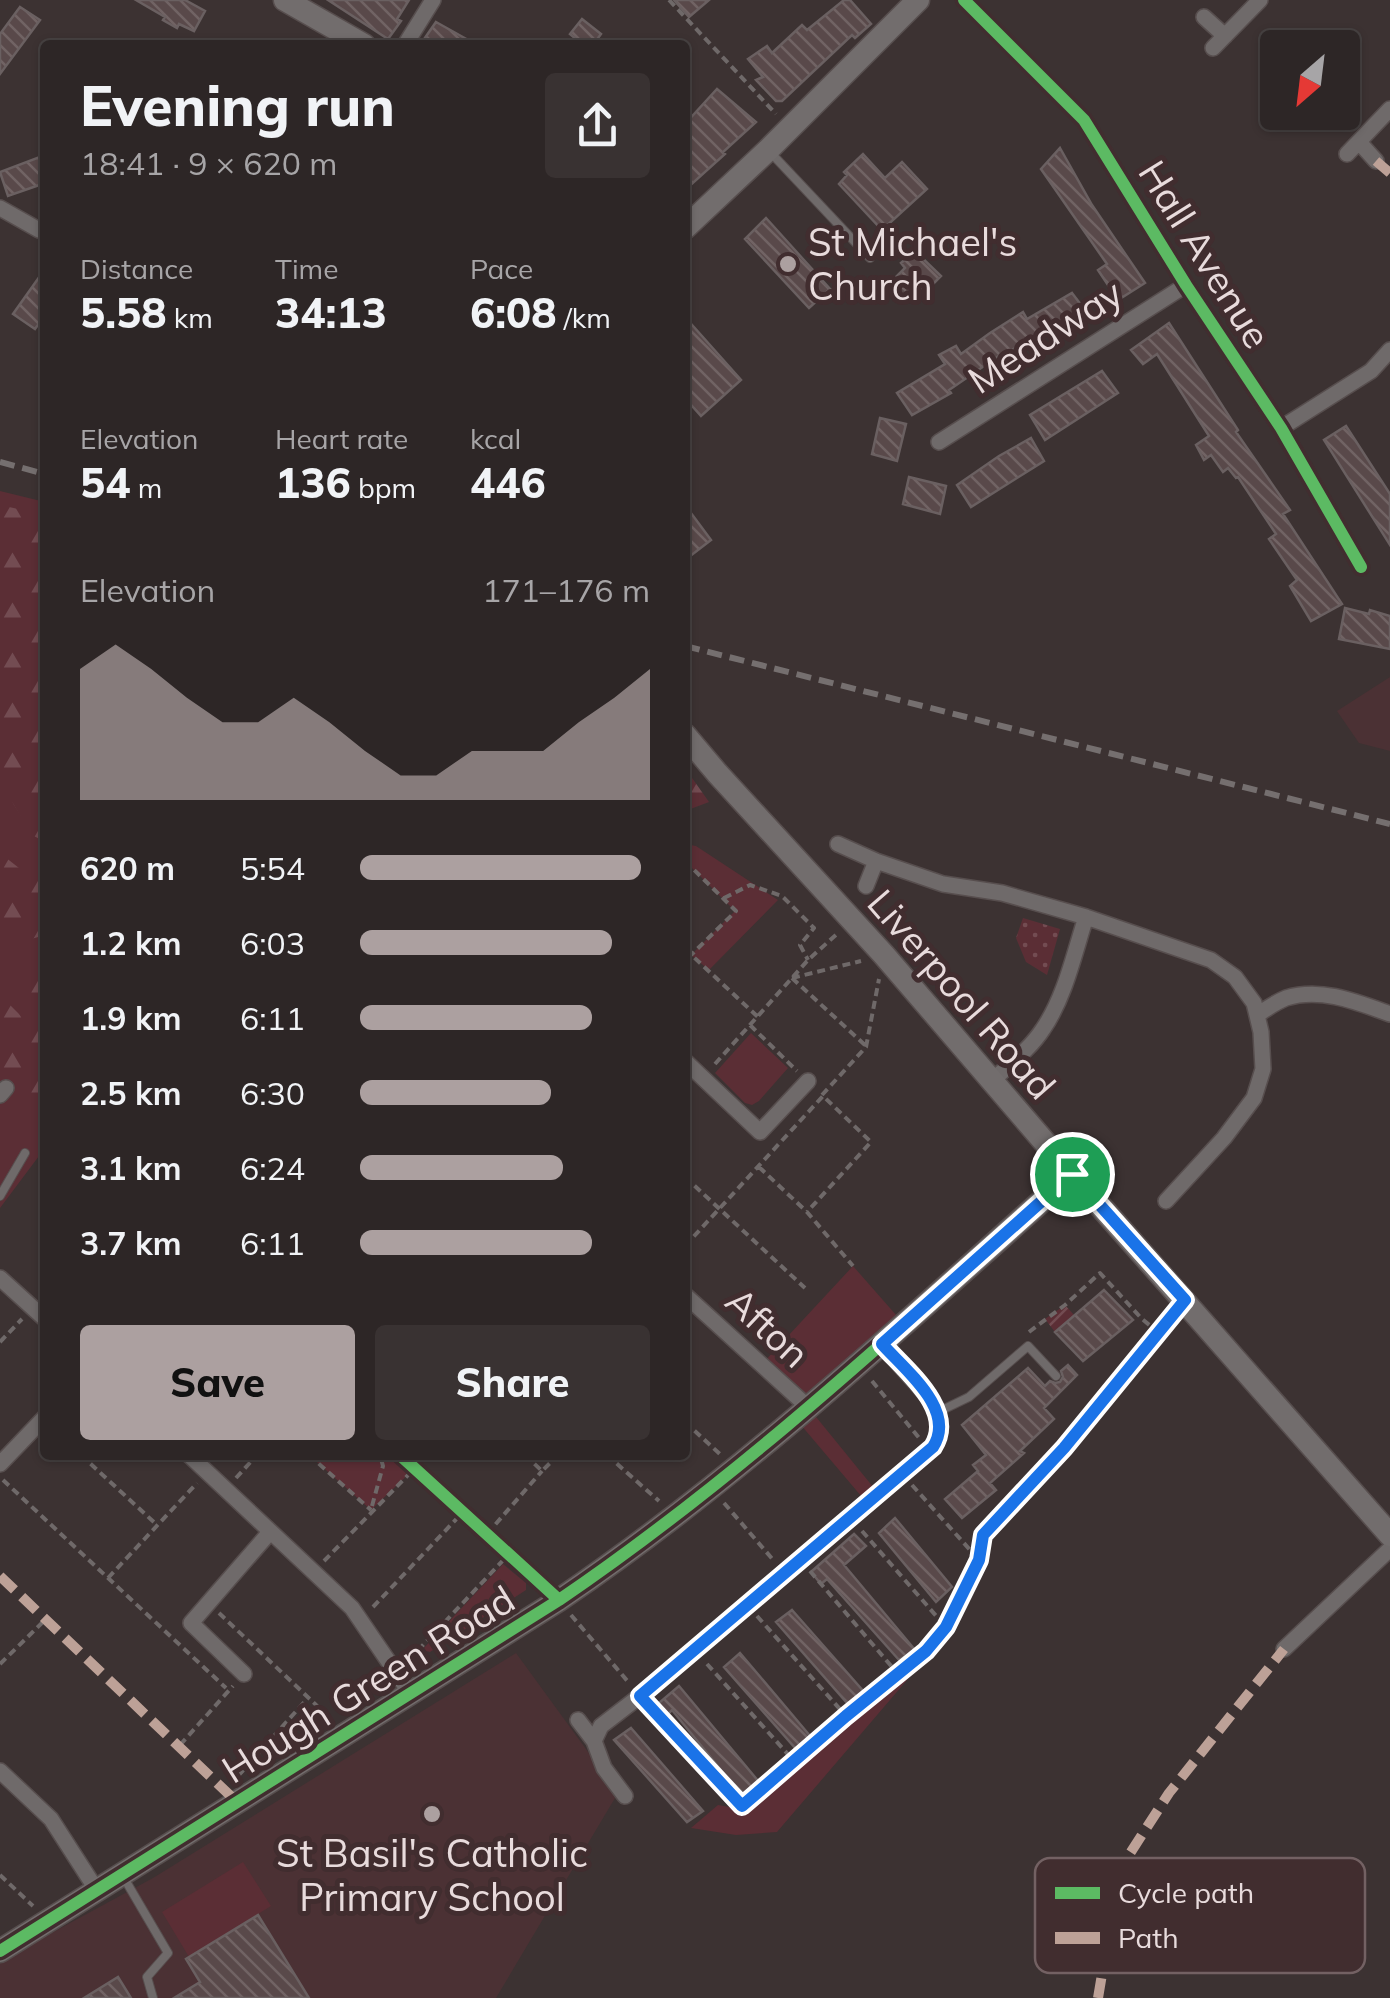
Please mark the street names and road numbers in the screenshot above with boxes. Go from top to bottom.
street label: Hall Avenue [1128,151,1282,357]
street label: Meadway [959,268,1131,404]
street label: Liverpool Road [858,879,1066,1109]
street label: Afton [716,1276,820,1378]
street label: Hough Green Road [213,1575,523,1793]

